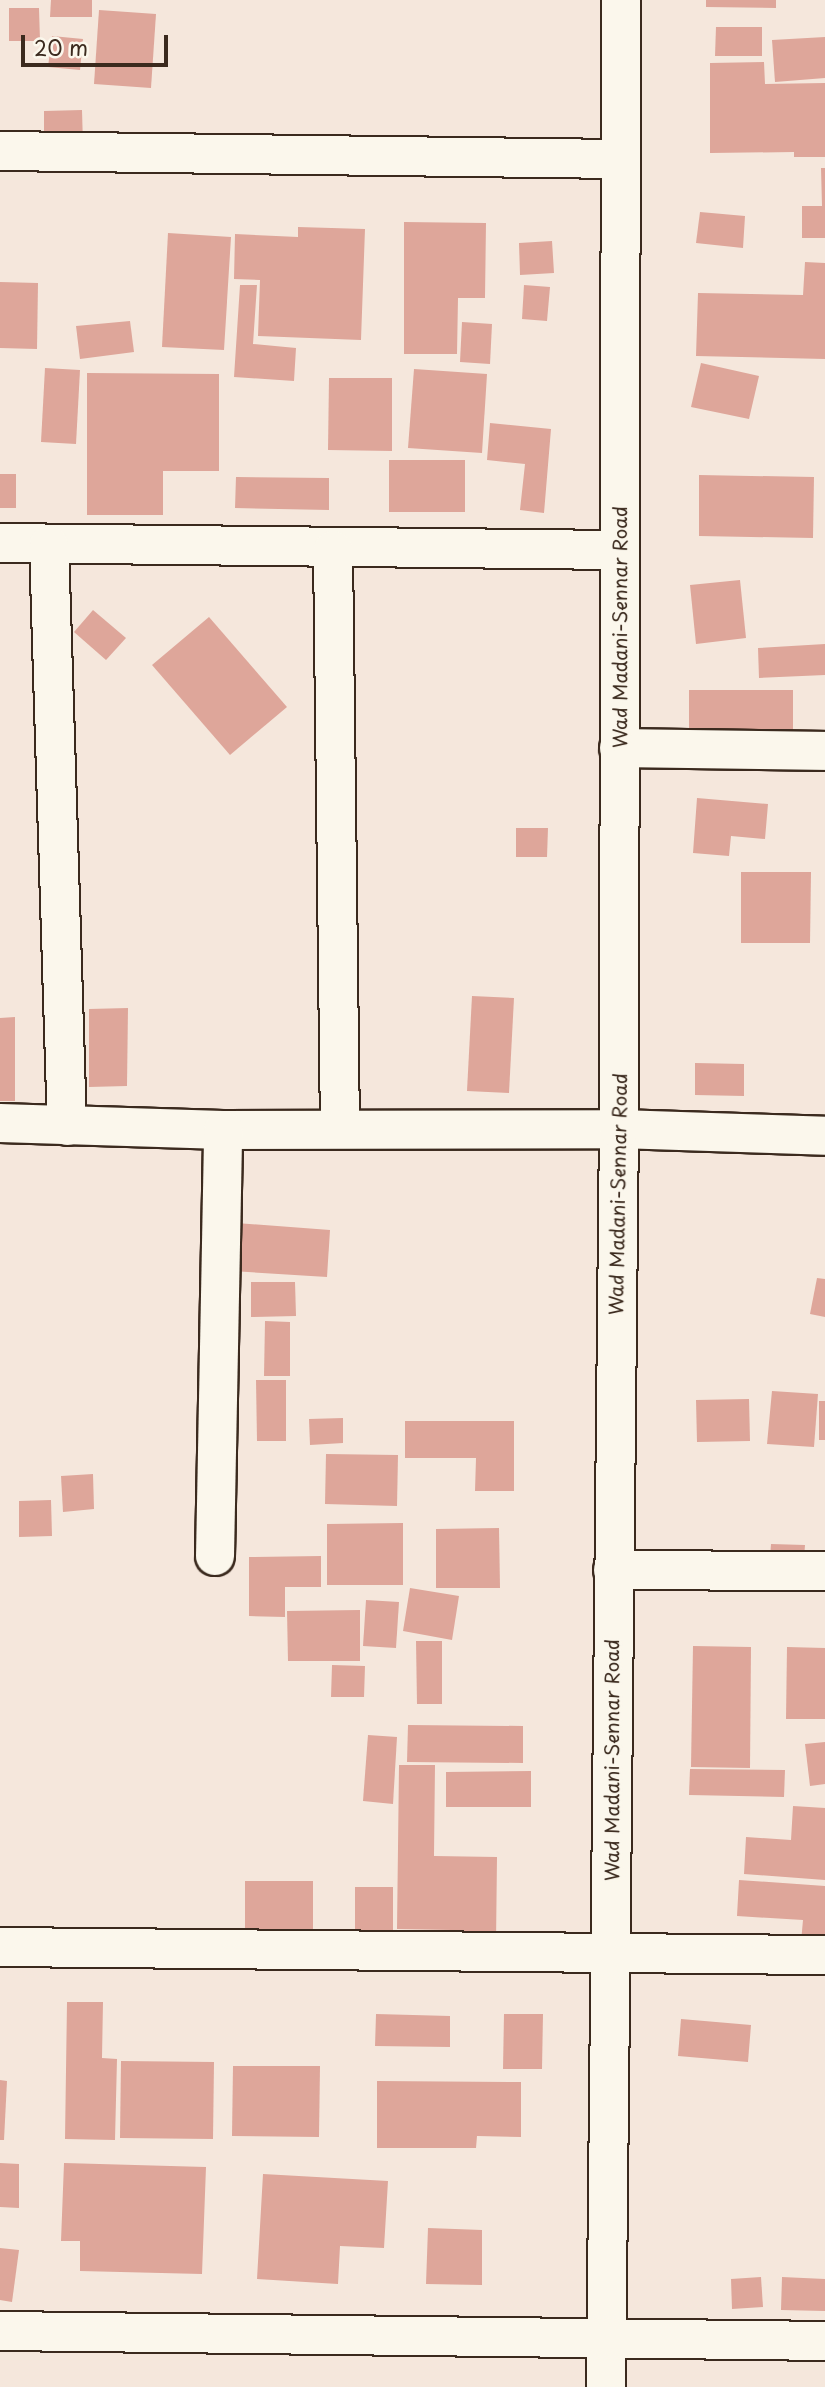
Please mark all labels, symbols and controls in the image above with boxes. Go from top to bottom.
scale bar [24,21,172,65]
text: 20 m [34,31,88,63]
street label: Wad Madani-Sennar Road [609,506,631,748]
street label: Wad Madani-Sennar Road [604,1072,632,1316]
street label: Wad Madani-Sennar Road [601,1639,623,1881]

